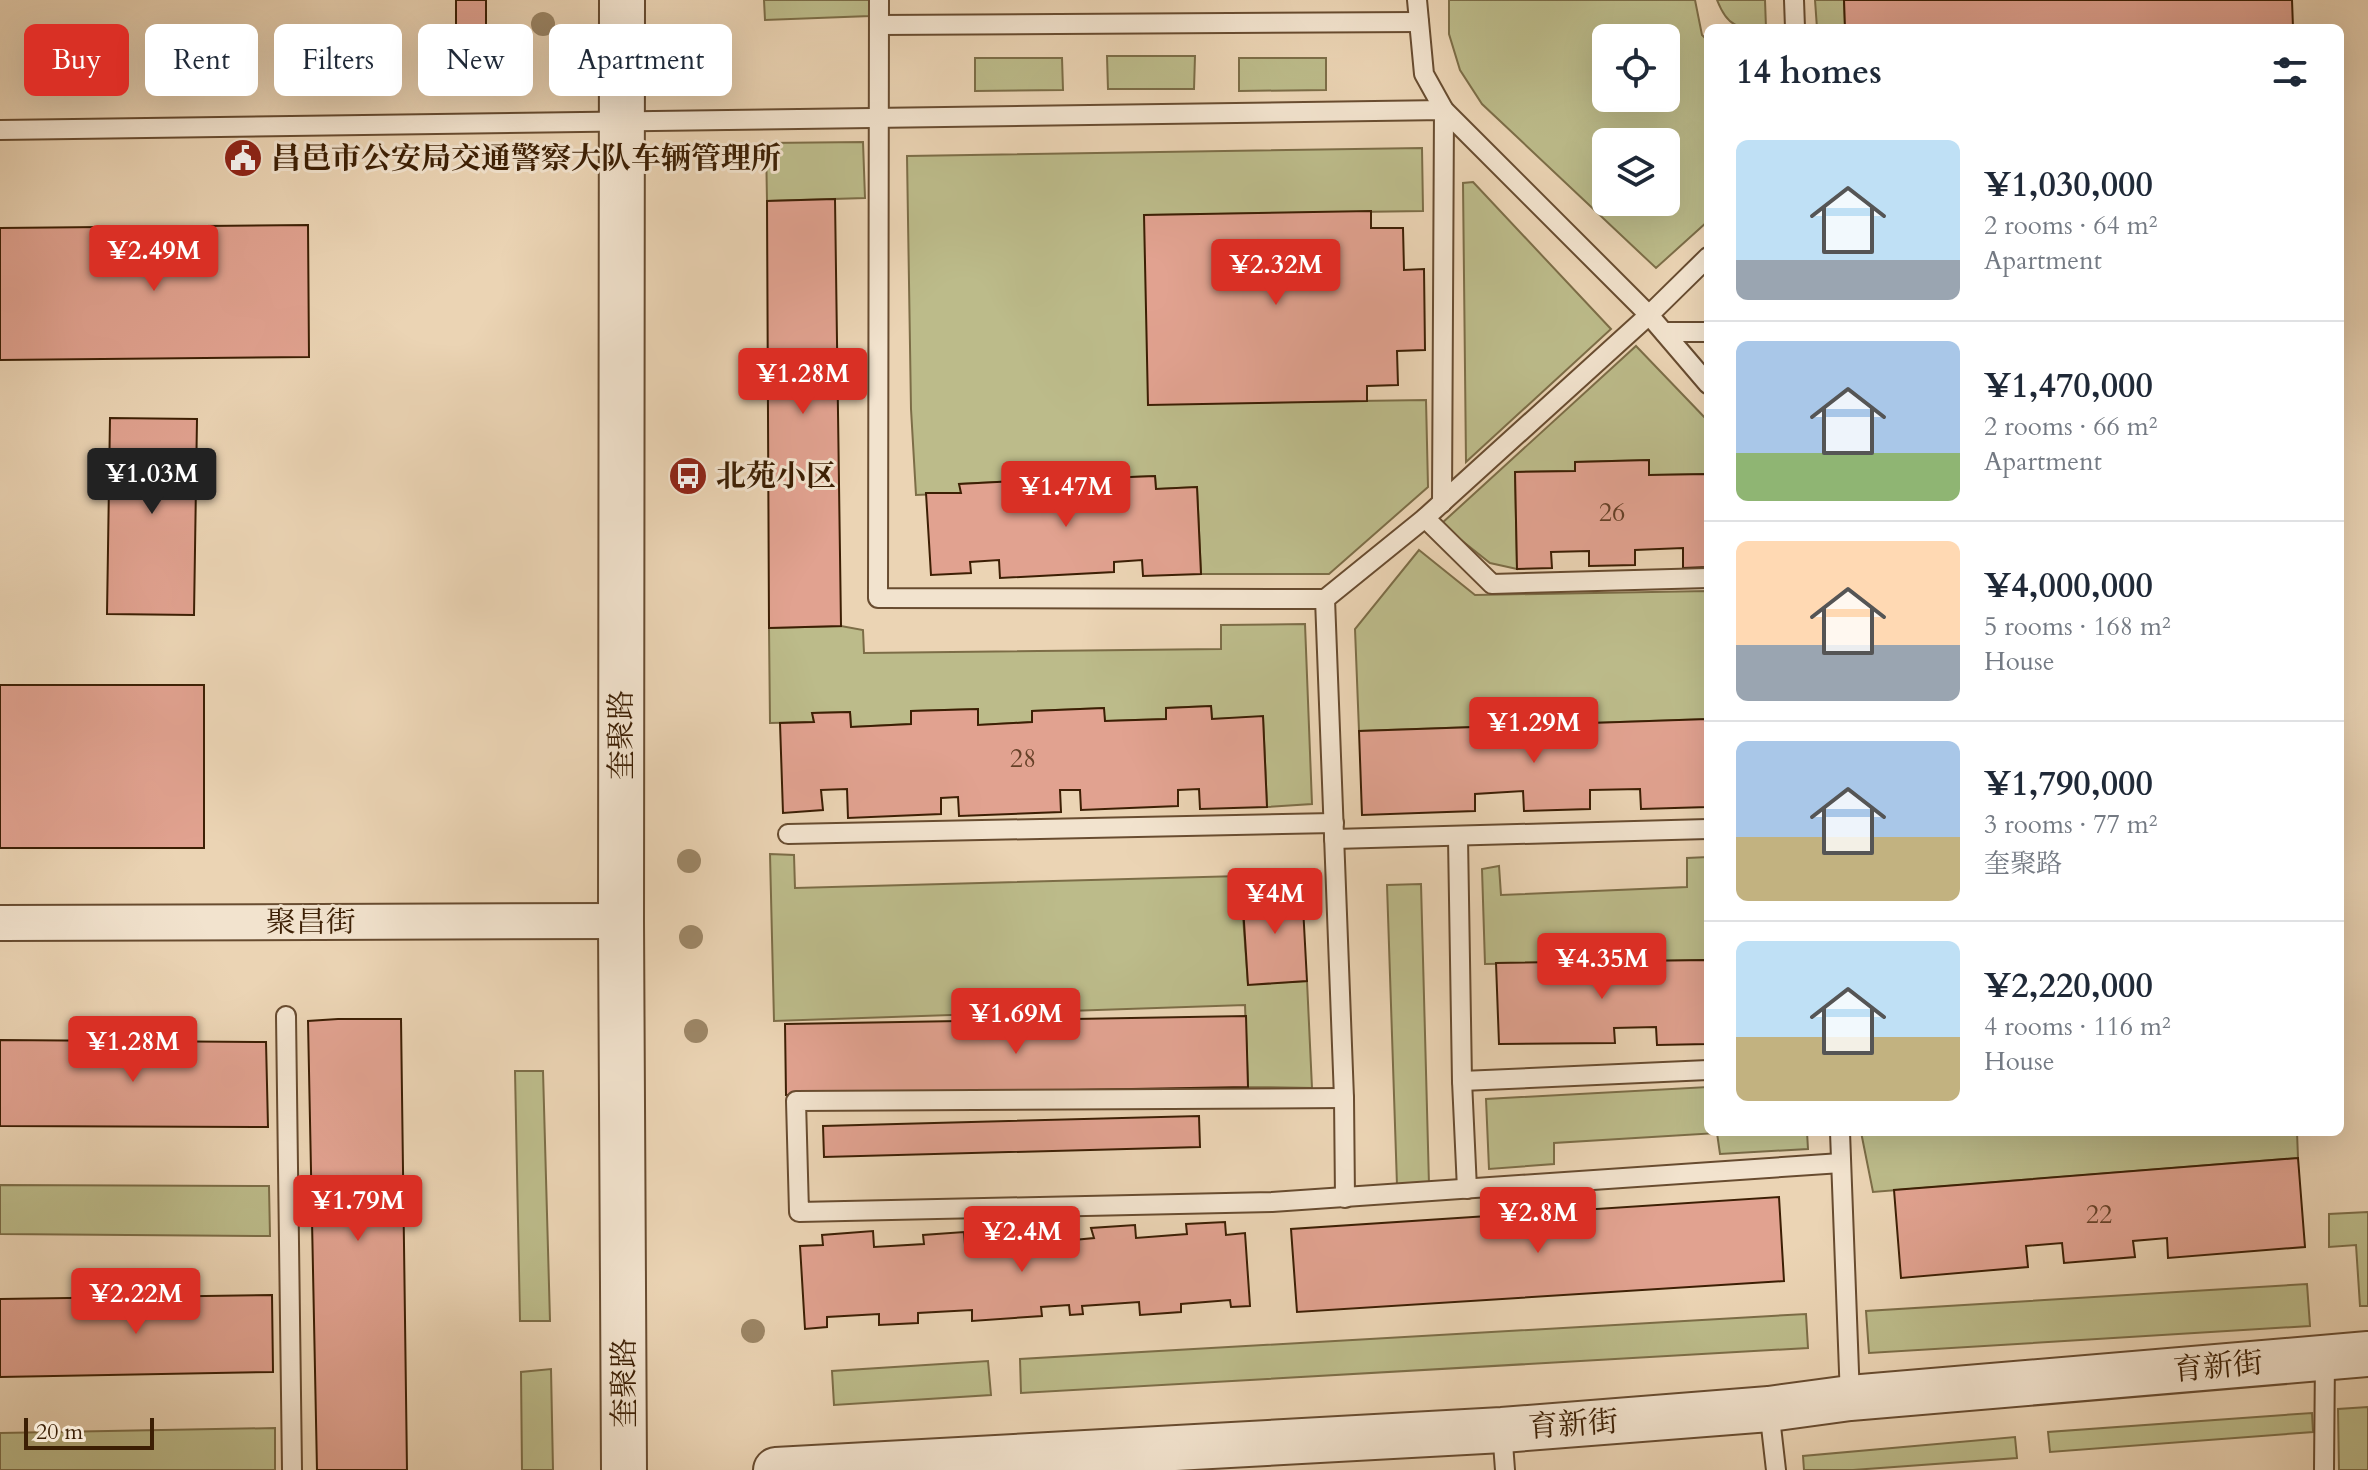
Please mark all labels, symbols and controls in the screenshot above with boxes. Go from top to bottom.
chip: Buy [24,24,129,96]
chip: Rent [145,24,258,96]
chip: Filters [274,24,402,96]
chip: New [418,24,533,96]
chip: Apartment [549,24,732,96]
map controls [1592,24,1680,216]
button: locate [1592,24,1680,112]
text: 14 homes [1736,49,1882,95]
icon: filters [2268,50,2312,94]
button: layers [1592,128,1680,216]
public building icon: 昌邑市公安局交通警察大队车辆管理所 [222,137,264,179]
place label: 昌邑市公安局交通警察大队车辆管理所 [271,138,781,179]
text: ¥1,030,000 [1984,162,2153,208]
icon: home [1800,172,1896,268]
text: 2 rooms · 64 m² [1984,208,2157,243]
pin: ¥2.49M [89,225,219,293]
text: ¥2.49M [107,233,201,268]
pin: ¥2.32M [1211,239,1341,307]
text: Apartment [1984,243,2102,278]
text: ¥2.32M [1229,247,1323,282]
pin: ¥1.28M [738,348,868,416]
text: ¥1.28M [756,356,850,391]
text: ¥1,470,000 [1984,363,2153,409]
icon: home [1800,373,1896,469]
text: 2 rooms · 66 m² [1984,409,2157,444]
text: Apartment [1984,444,2102,479]
pin: ¥1.03M [87,448,217,516]
bus stop icon: 北苑小区 [667,455,709,497]
text: ¥1.03M [105,456,199,491]
place label: 北苑小区 [716,456,836,497]
pin: ¥1.47M [1001,461,1131,529]
text: ¥1.47M [1019,469,1113,504]
house number: 26 [1599,495,1625,530]
text: ¥4,000,000 [1984,563,2153,609]
icon: home [1800,573,1896,669]
text: 5 rooms · 168 m² [1984,609,2171,644]
text: House [1984,644,2055,679]
street label: 奎聚路 [601,690,642,780]
pin: ¥1.29M [1469,697,1599,765]
text: ¥1.29M [1487,705,1581,740]
house number: 28 [1010,741,1036,776]
text: ¥1,790,000 [1984,761,2153,807]
icon: home [1800,773,1896,869]
text: 3 rooms · 77 m² [1984,807,2157,842]
text: 奎聚路 [1984,846,2062,881]
pin: ¥4M [1236,868,1314,936]
text: ¥4M [1245,876,1305,911]
street label: 聚昌街 [266,902,356,943]
pin: ¥4.35M [1537,933,1667,1001]
text: ¥4.35M [1555,941,1649,976]
text: ¥2,220,000 [1984,963,2153,1009]
icon: home [1800,973,1896,1069]
pin: ¥1.69M [951,988,1081,1056]
text: ¥1.69M [969,996,1063,1031]
text: 4 rooms · 116 m² [1984,1009,2171,1044]
pin: ¥1.28M [68,1016,198,1084]
text: ¥1.28M [86,1024,180,1059]
text: House [1984,1044,2055,1079]
pin: ¥1.79M [293,1175,423,1243]
text: ¥1.79M [311,1183,405,1218]
pin: ¥2.8M [1482,1187,1594,1255]
text: ¥2.8M [1498,1195,1578,1230]
house number: 22 [2086,1197,2112,1232]
pin: ¥2.4M [966,1206,1078,1274]
text: ¥2.4M [982,1214,1062,1249]
pin: ¥2.22M [71,1268,201,1336]
text: ¥2.22M [89,1276,183,1311]
street label: 奎聚路 [604,1338,645,1428]
street label: 育新街 [2171,1342,2265,1391]
street label: 育新街 [1527,1401,1619,1448]
scale bar [24,1414,154,1450]
text: 20 m [36,1417,83,1447]

